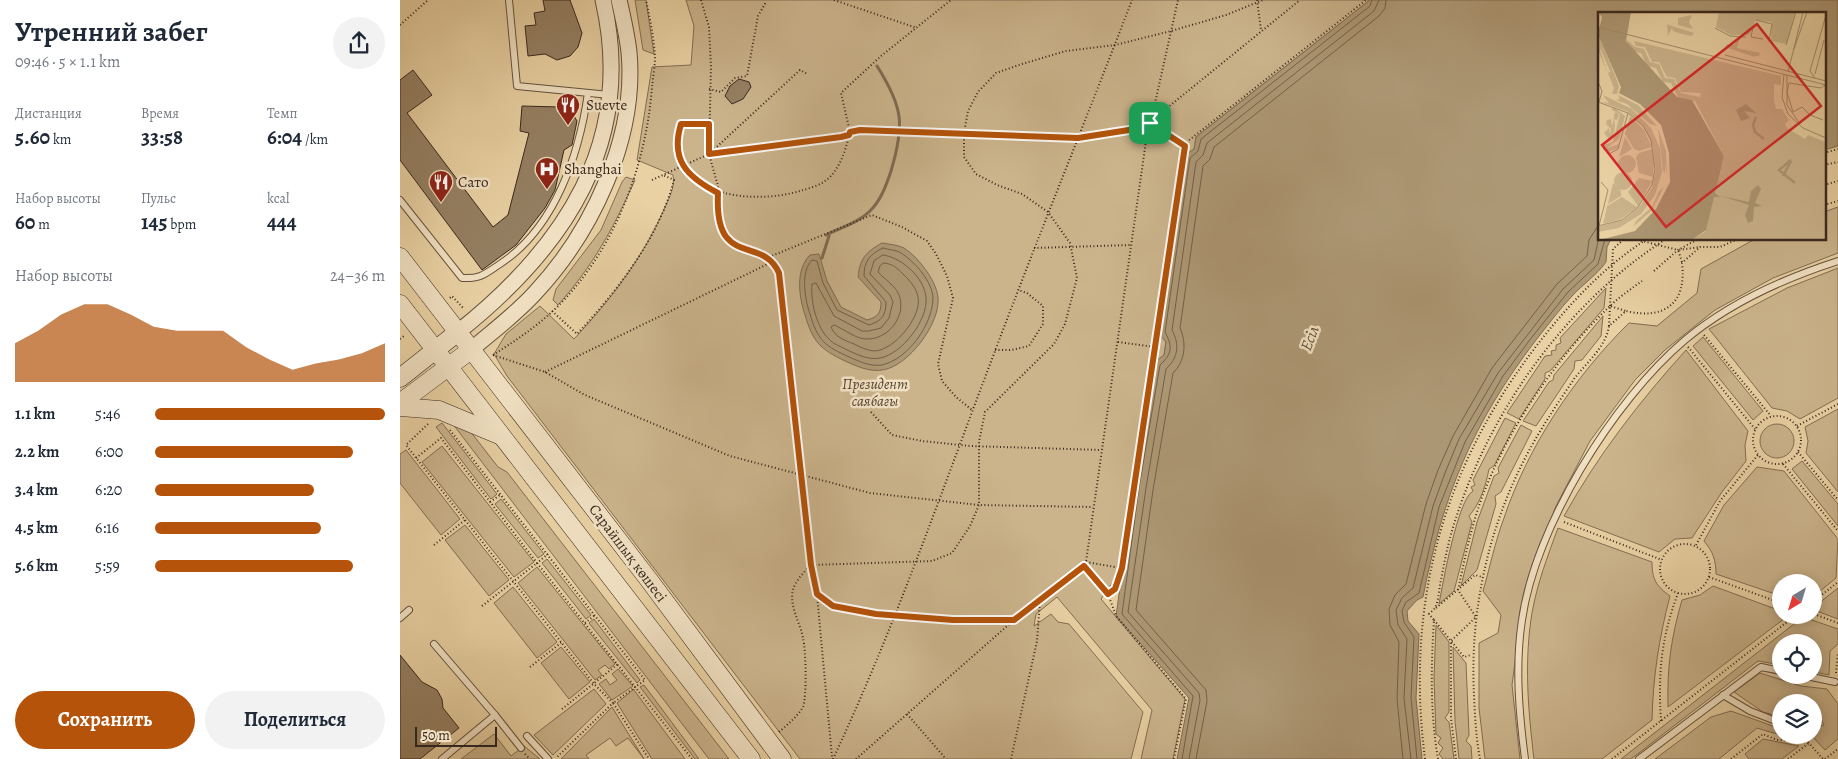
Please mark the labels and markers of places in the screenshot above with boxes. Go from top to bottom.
restaurant icon: Suevte [555,92,581,126]
place label: Suevte [586,95,627,115]
pin [1129,102,1171,144]
hospital icon: Shanghai [534,156,560,190]
place label: Shanghai [564,159,622,179]
restaurant icon: Сато [428,169,454,203]
place label: Сато [458,172,489,192]

